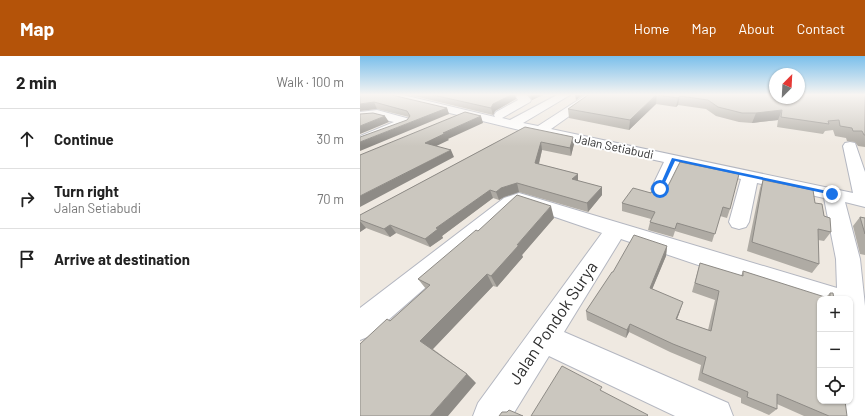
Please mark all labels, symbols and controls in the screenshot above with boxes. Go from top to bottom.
text: Map [20,17,54,40]
text: Home [634,20,670,37]
text: Map [692,20,716,37]
text: About [738,20,775,37]
text: Contact [797,20,845,37]
north arrow [769,68,805,104]
text: 2 min [16,72,57,92]
text: Walk · 100 m [277,74,344,90]
icon: ahead [16,128,38,150]
text: Continue [54,130,114,148]
text: 30 m [317,131,344,147]
street label: Jalan Setiabudi [573,131,655,161]
route start [651,180,669,198]
text: Turn right [54,182,119,200]
route end [823,185,841,203]
icon: right [16,188,38,210]
text: 70 m [317,191,344,207]
text: Jalan Setiabudi [54,200,141,216]
icon: arrive [16,248,38,270]
text: Arrive at destination [54,250,190,268]
street label: Jalan Pondok Surya [504,257,601,388]
map controls [817,296,853,404]
button: + [817,296,853,332]
button: − [817,332,853,368]
button: locate [817,368,853,404]

